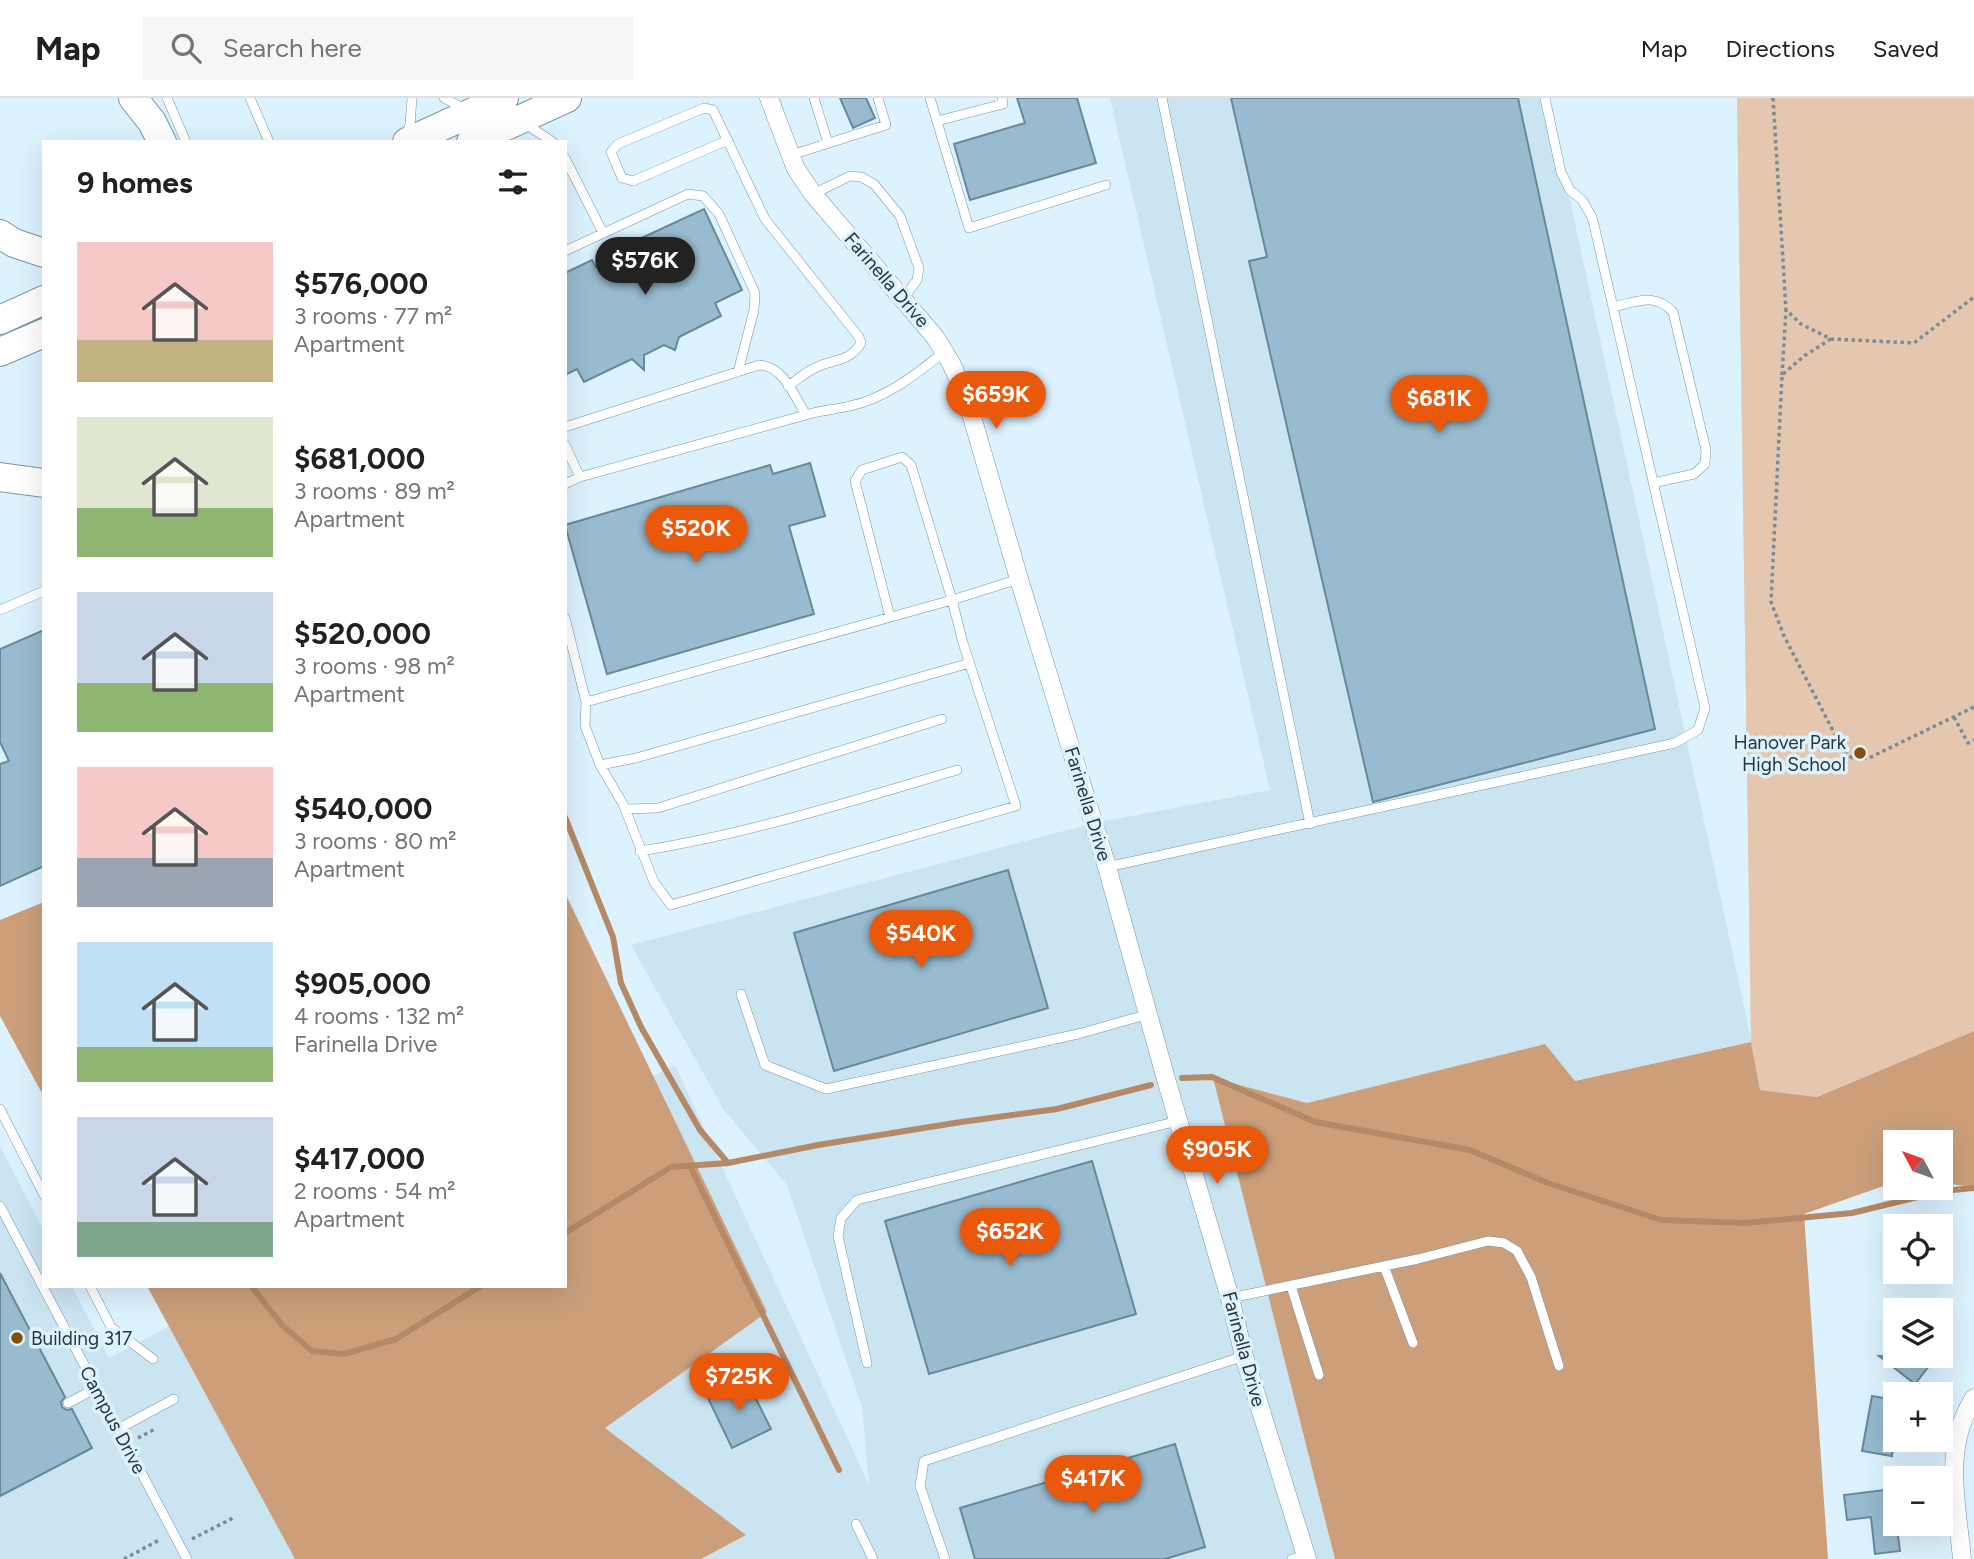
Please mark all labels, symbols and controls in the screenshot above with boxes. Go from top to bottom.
search box [143,17,633,80]
text: Map [35,29,101,68]
icon: search [167,29,205,67]
text: Search here [223,32,362,64]
text: Map [1641,34,1687,63]
text: Directions [1725,34,1835,63]
text: Saved [1873,34,1939,63]
icon: filters [494,163,532,201]
text: 9 homes [77,164,193,201]
street label: Farinella Drive [839,228,935,332]
pin: $576K [596,238,694,297]
text: $576K [611,246,679,274]
text: $576,000 [294,265,428,302]
icon: home [133,270,217,354]
text: 3 rooms · 77 m² [294,302,452,330]
text: Apartment [294,330,405,358]
pin: $659K [947,372,1045,431]
pin: $681K [1390,376,1488,435]
text: $659K [962,380,1030,408]
text: $681K [1406,384,1472,412]
text: $681,000 [294,440,425,477]
icon: home [133,445,217,529]
text: 3 rooms · 89 m² [294,477,455,505]
text: Apartment [294,505,405,533]
pin: $520K [647,505,745,565]
text: $520K [661,514,731,542]
text: $520,000 [294,615,431,652]
icon: home [133,620,217,704]
text: 3 rooms · 98 m² [294,652,455,680]
text: Apartment [294,680,405,708]
place label: Hanover Park High School [1733,731,1847,776]
street label: Farinella Drive [1060,744,1116,864]
marker: Hanover Park High School [1852,745,1868,761]
text: $540,000 [294,790,433,827]
icon: home [133,795,217,879]
text: 3 rooms · 80 m² [294,827,457,855]
text: Apartment [294,855,405,883]
pin: $540K [872,910,970,970]
text: $540K [886,919,956,947]
text: $905,000 [294,965,431,1002]
icon: home [133,970,217,1054]
text: 4 rooms · 132 m² [294,1002,464,1030]
text: Farinella Drive [294,1030,437,1058]
pin: $905K [1168,1126,1266,1186]
north arrow [1883,1130,1953,1200]
map controls [1883,1130,1953,1536]
text: $905K [1182,1135,1252,1163]
text: $417,000 [294,1140,425,1177]
icon: home [133,1145,217,1229]
text: 2 rooms · 54 m² [294,1177,456,1205]
text: Apartment [294,1205,405,1233]
pin: $652K [961,1208,1059,1268]
button: locate [1883,1214,1953,1284]
text: $652K [976,1217,1044,1245]
street label: Farinella Drive [1218,1289,1270,1409]
button: layers [1883,1298,1953,1368]
place label: Building 317 [31,1327,132,1350]
marker: Building 317 [9,1330,25,1346]
pin: $725K [690,1354,788,1413]
street label: Campus Drive [75,1362,151,1478]
text: $725K [705,1362,773,1390]
button: + [1883,1382,1953,1452]
pin: $417K [1044,1456,1142,1515]
text: $417K [1060,1464,1126,1492]
button: − [1883,1466,1953,1536]

